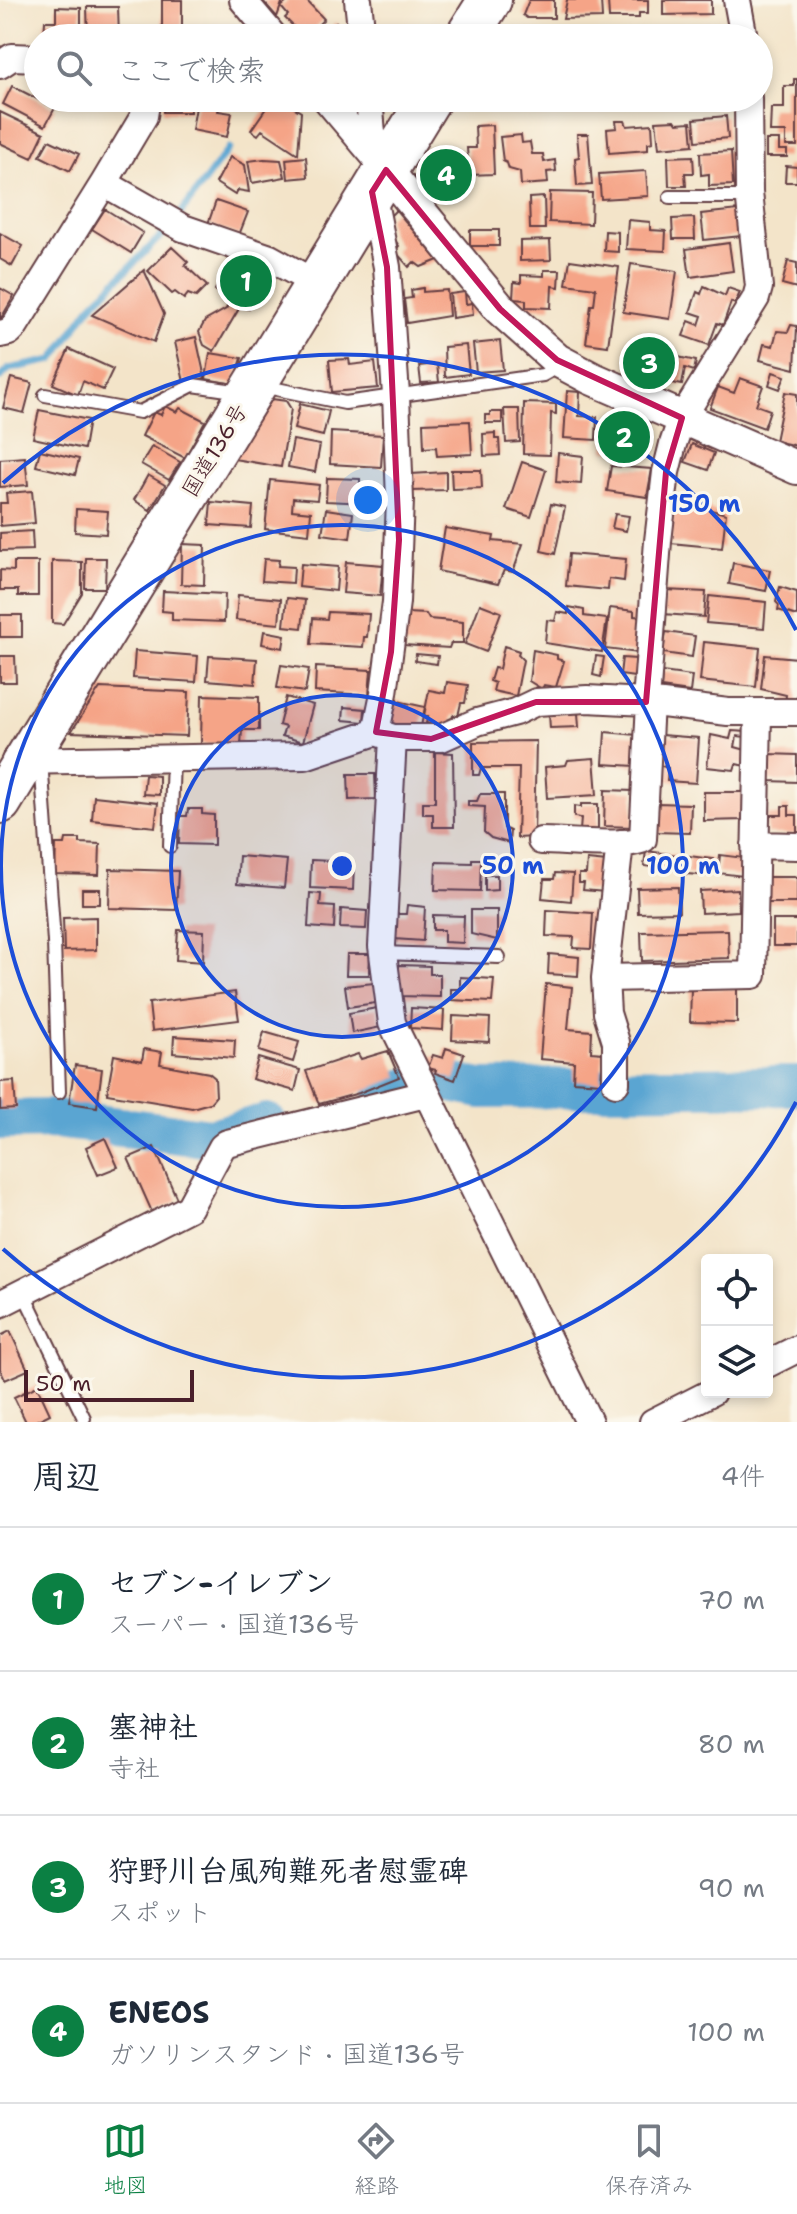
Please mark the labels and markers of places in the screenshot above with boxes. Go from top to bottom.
pin: 4 [420,145,472,205]
pin: 1 [220,251,272,311]
pin: 3 [623,333,675,393]
pin: 2 [598,407,650,467]
centre of rings [328,852,356,880]

